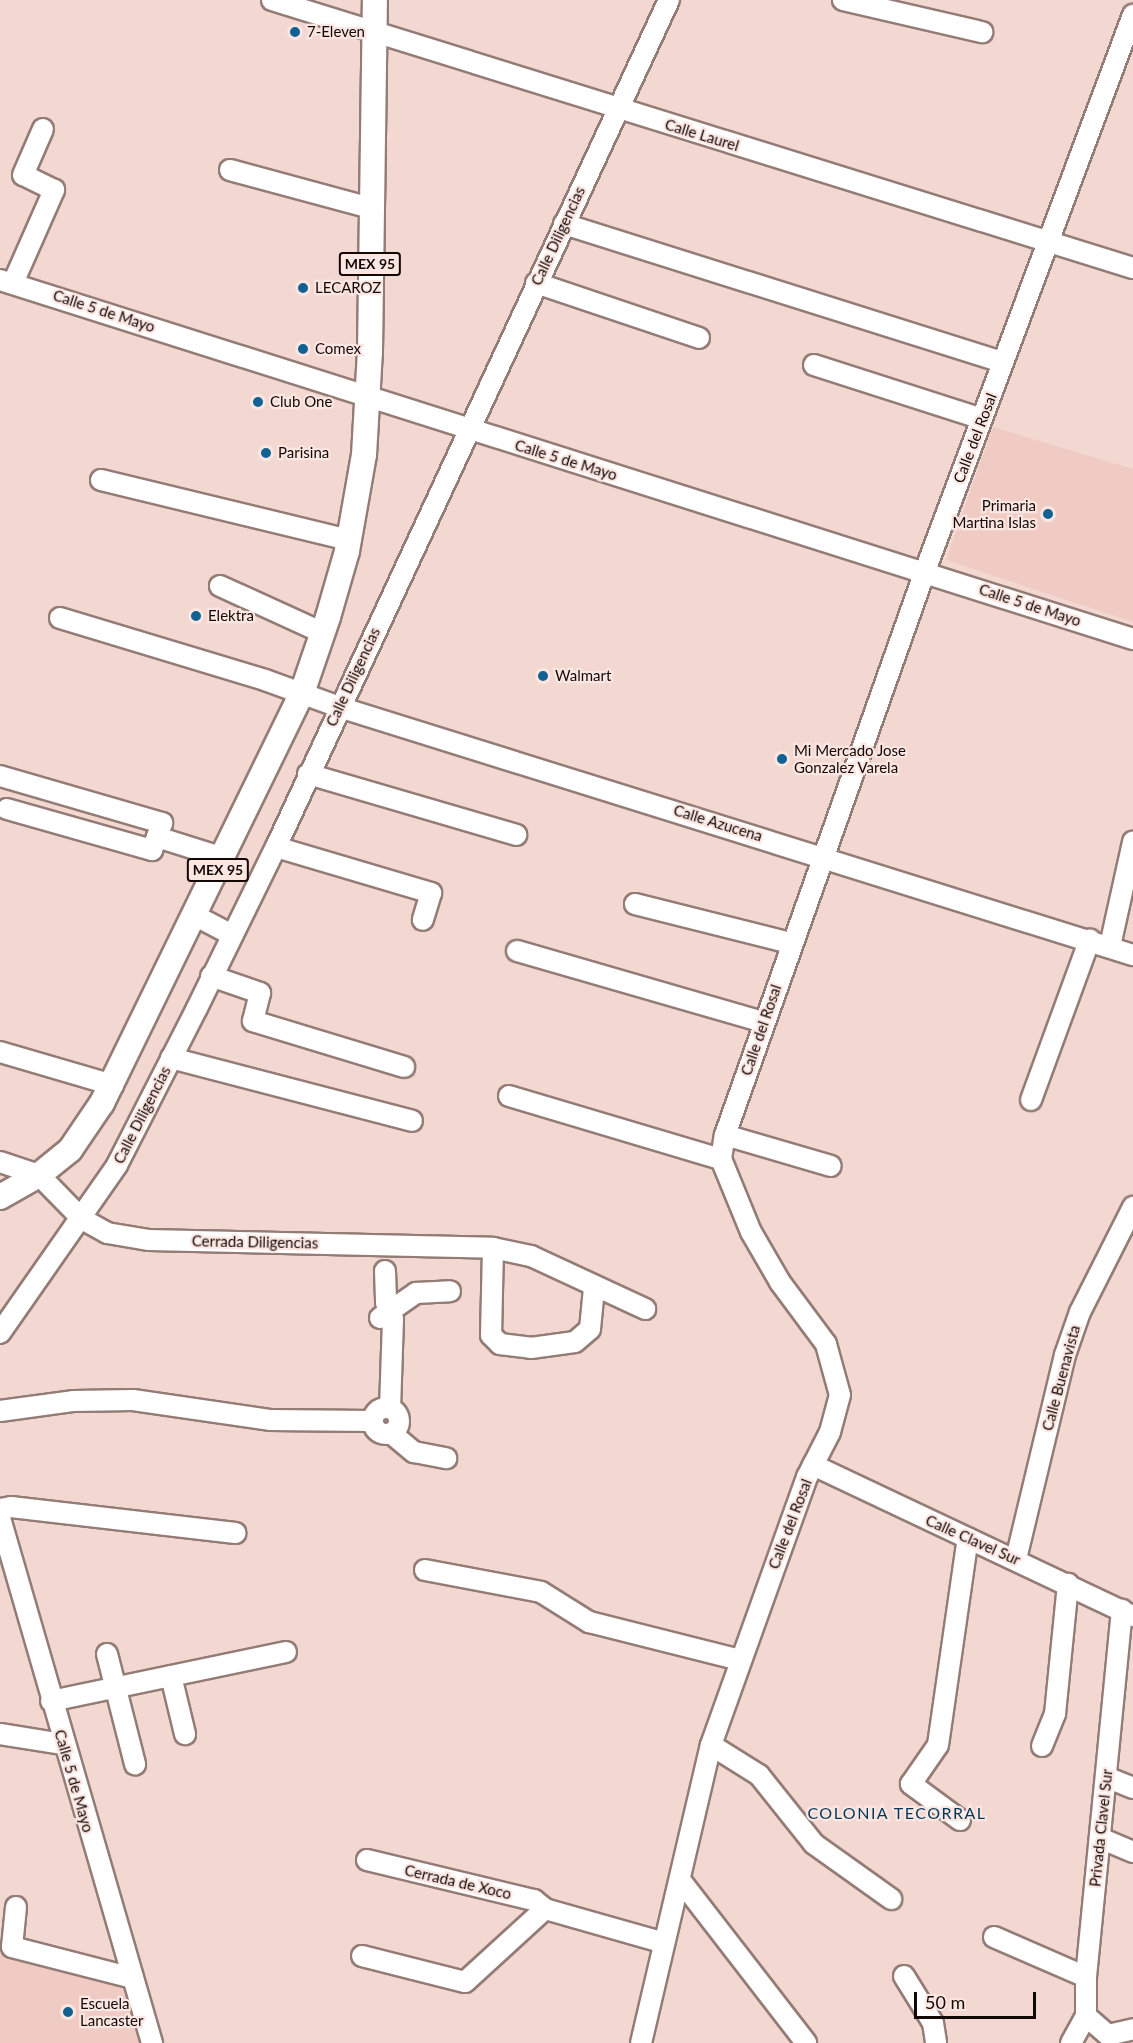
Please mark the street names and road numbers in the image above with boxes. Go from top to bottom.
street label: Calle Laurel [663,115,741,155]
street label: Calle Diligencias [527,184,589,288]
road number: MEX 95 [338,253,401,275]
street label: Calle 5 de Mayo [51,286,157,336]
street label: Calle del Rosal [950,390,1000,486]
street label: Calle 5 de Mayo [513,436,619,484]
street label: Calle 5 de Mayo [977,580,1083,630]
street label: Calle Diligencias [322,625,384,729]
street label: Calle Azucena [671,801,765,845]
road number: MEX 95 [186,859,250,881]
street label: Calle del Rosal [737,982,785,1078]
street label: Calle Diligencias [110,1063,174,1167]
street label: Cerrada Diligencias [192,1232,318,1252]
street label: Calle Buenavista [1038,1323,1084,1433]
street label: Calle del Rosal [765,1476,815,1572]
street label: Calle Clavel Sur [923,1511,1023,1569]
street label: Calle 5 de Mayo [51,1728,97,1834]
street label: Privada Clavel Sur [1086,1768,1116,1888]
street label: Cerrada de Xoco [403,1861,513,1903]

